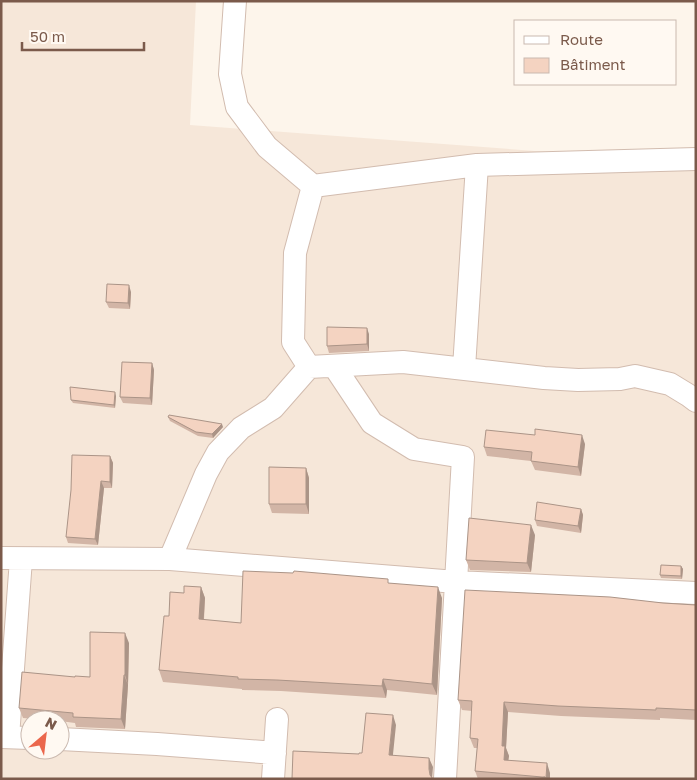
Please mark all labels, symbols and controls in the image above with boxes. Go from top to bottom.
scale bar [22,20,145,52]
legend [514,20,677,85]
text: 50 m [30,27,65,45]
text: Route [560,30,603,48]
text: Bâtiment [560,55,625,73]
north arrow [20,710,70,760]
text: N [43,713,60,733]

